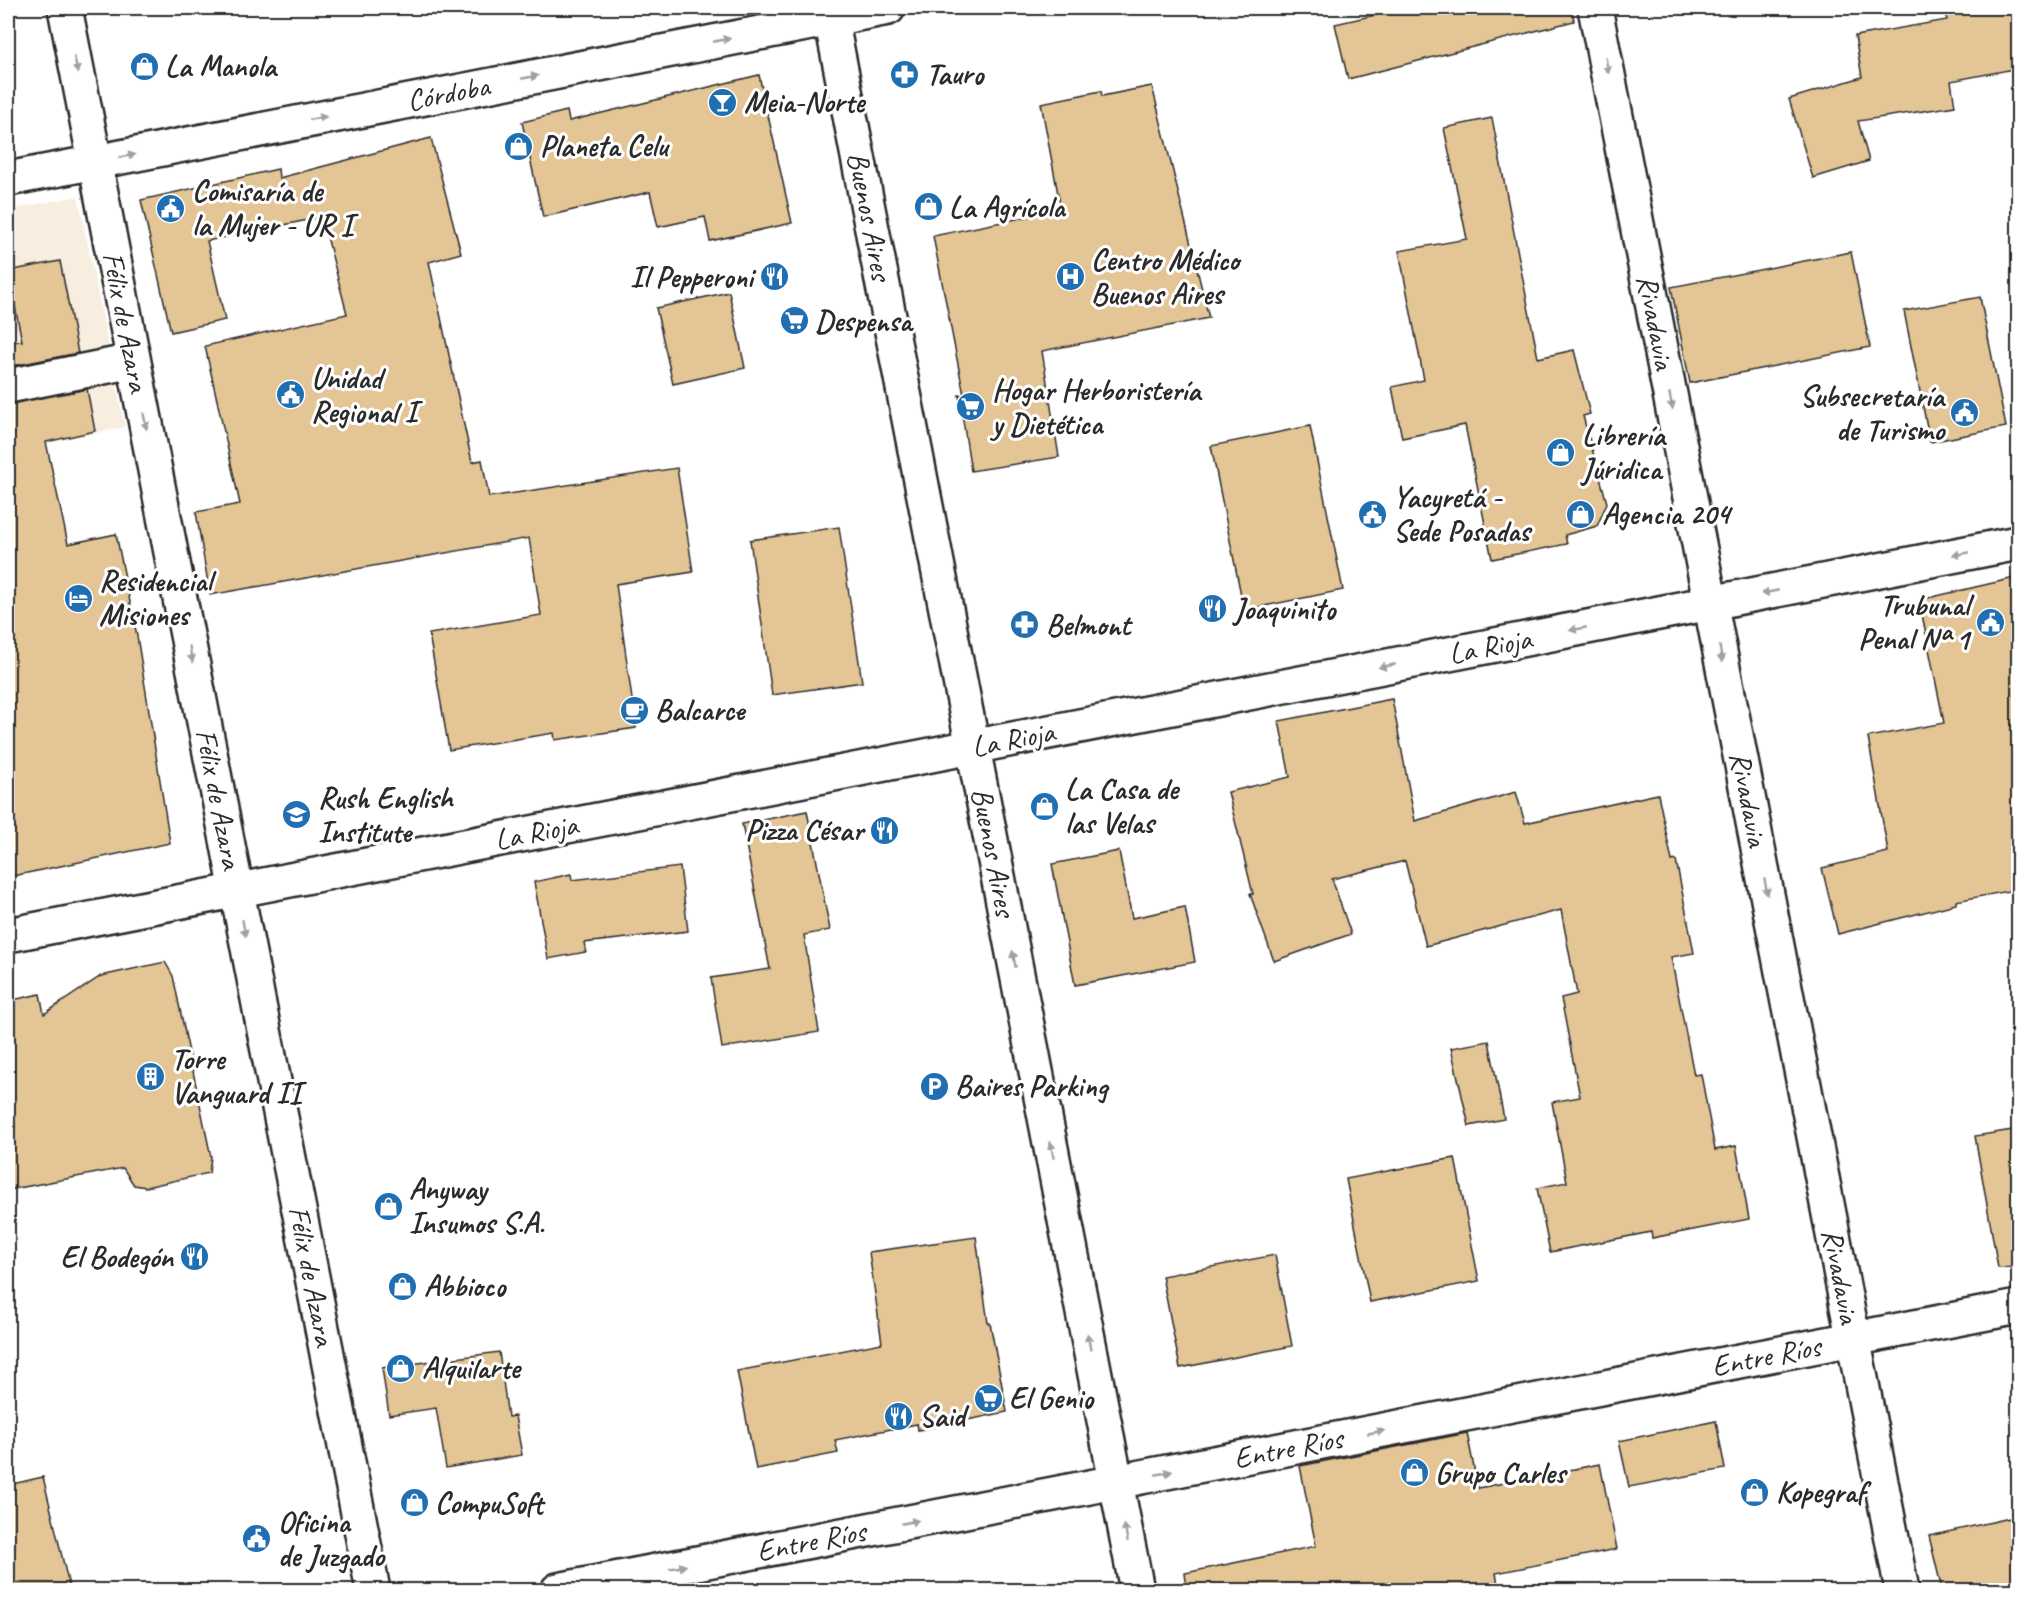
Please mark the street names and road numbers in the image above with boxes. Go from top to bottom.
street label: Córdoba [404,66,494,120]
street label: Buenos Aires [839,149,902,286]
street label: Félix de Azara [94,249,159,397]
street label: Rivadavia [1628,271,1684,375]
street label: La Rioja [1445,619,1536,673]
street label: La Rioja [968,712,1059,766]
street label: Félix de Azara [187,726,252,874]
street label: Rivadavia [1721,748,1777,852]
street label: Buenos Aires [963,785,1026,922]
street label: La Rioja [491,805,582,859]
street label: Félix de Azara [280,1203,345,1351]
street label: Rivadavia [1813,1225,1869,1329]
street label: Entre Ríos [1709,1326,1826,1385]
street label: Entre Ríos [1231,1418,1348,1477]
street label: Entre Ríos [754,1511,871,1570]

